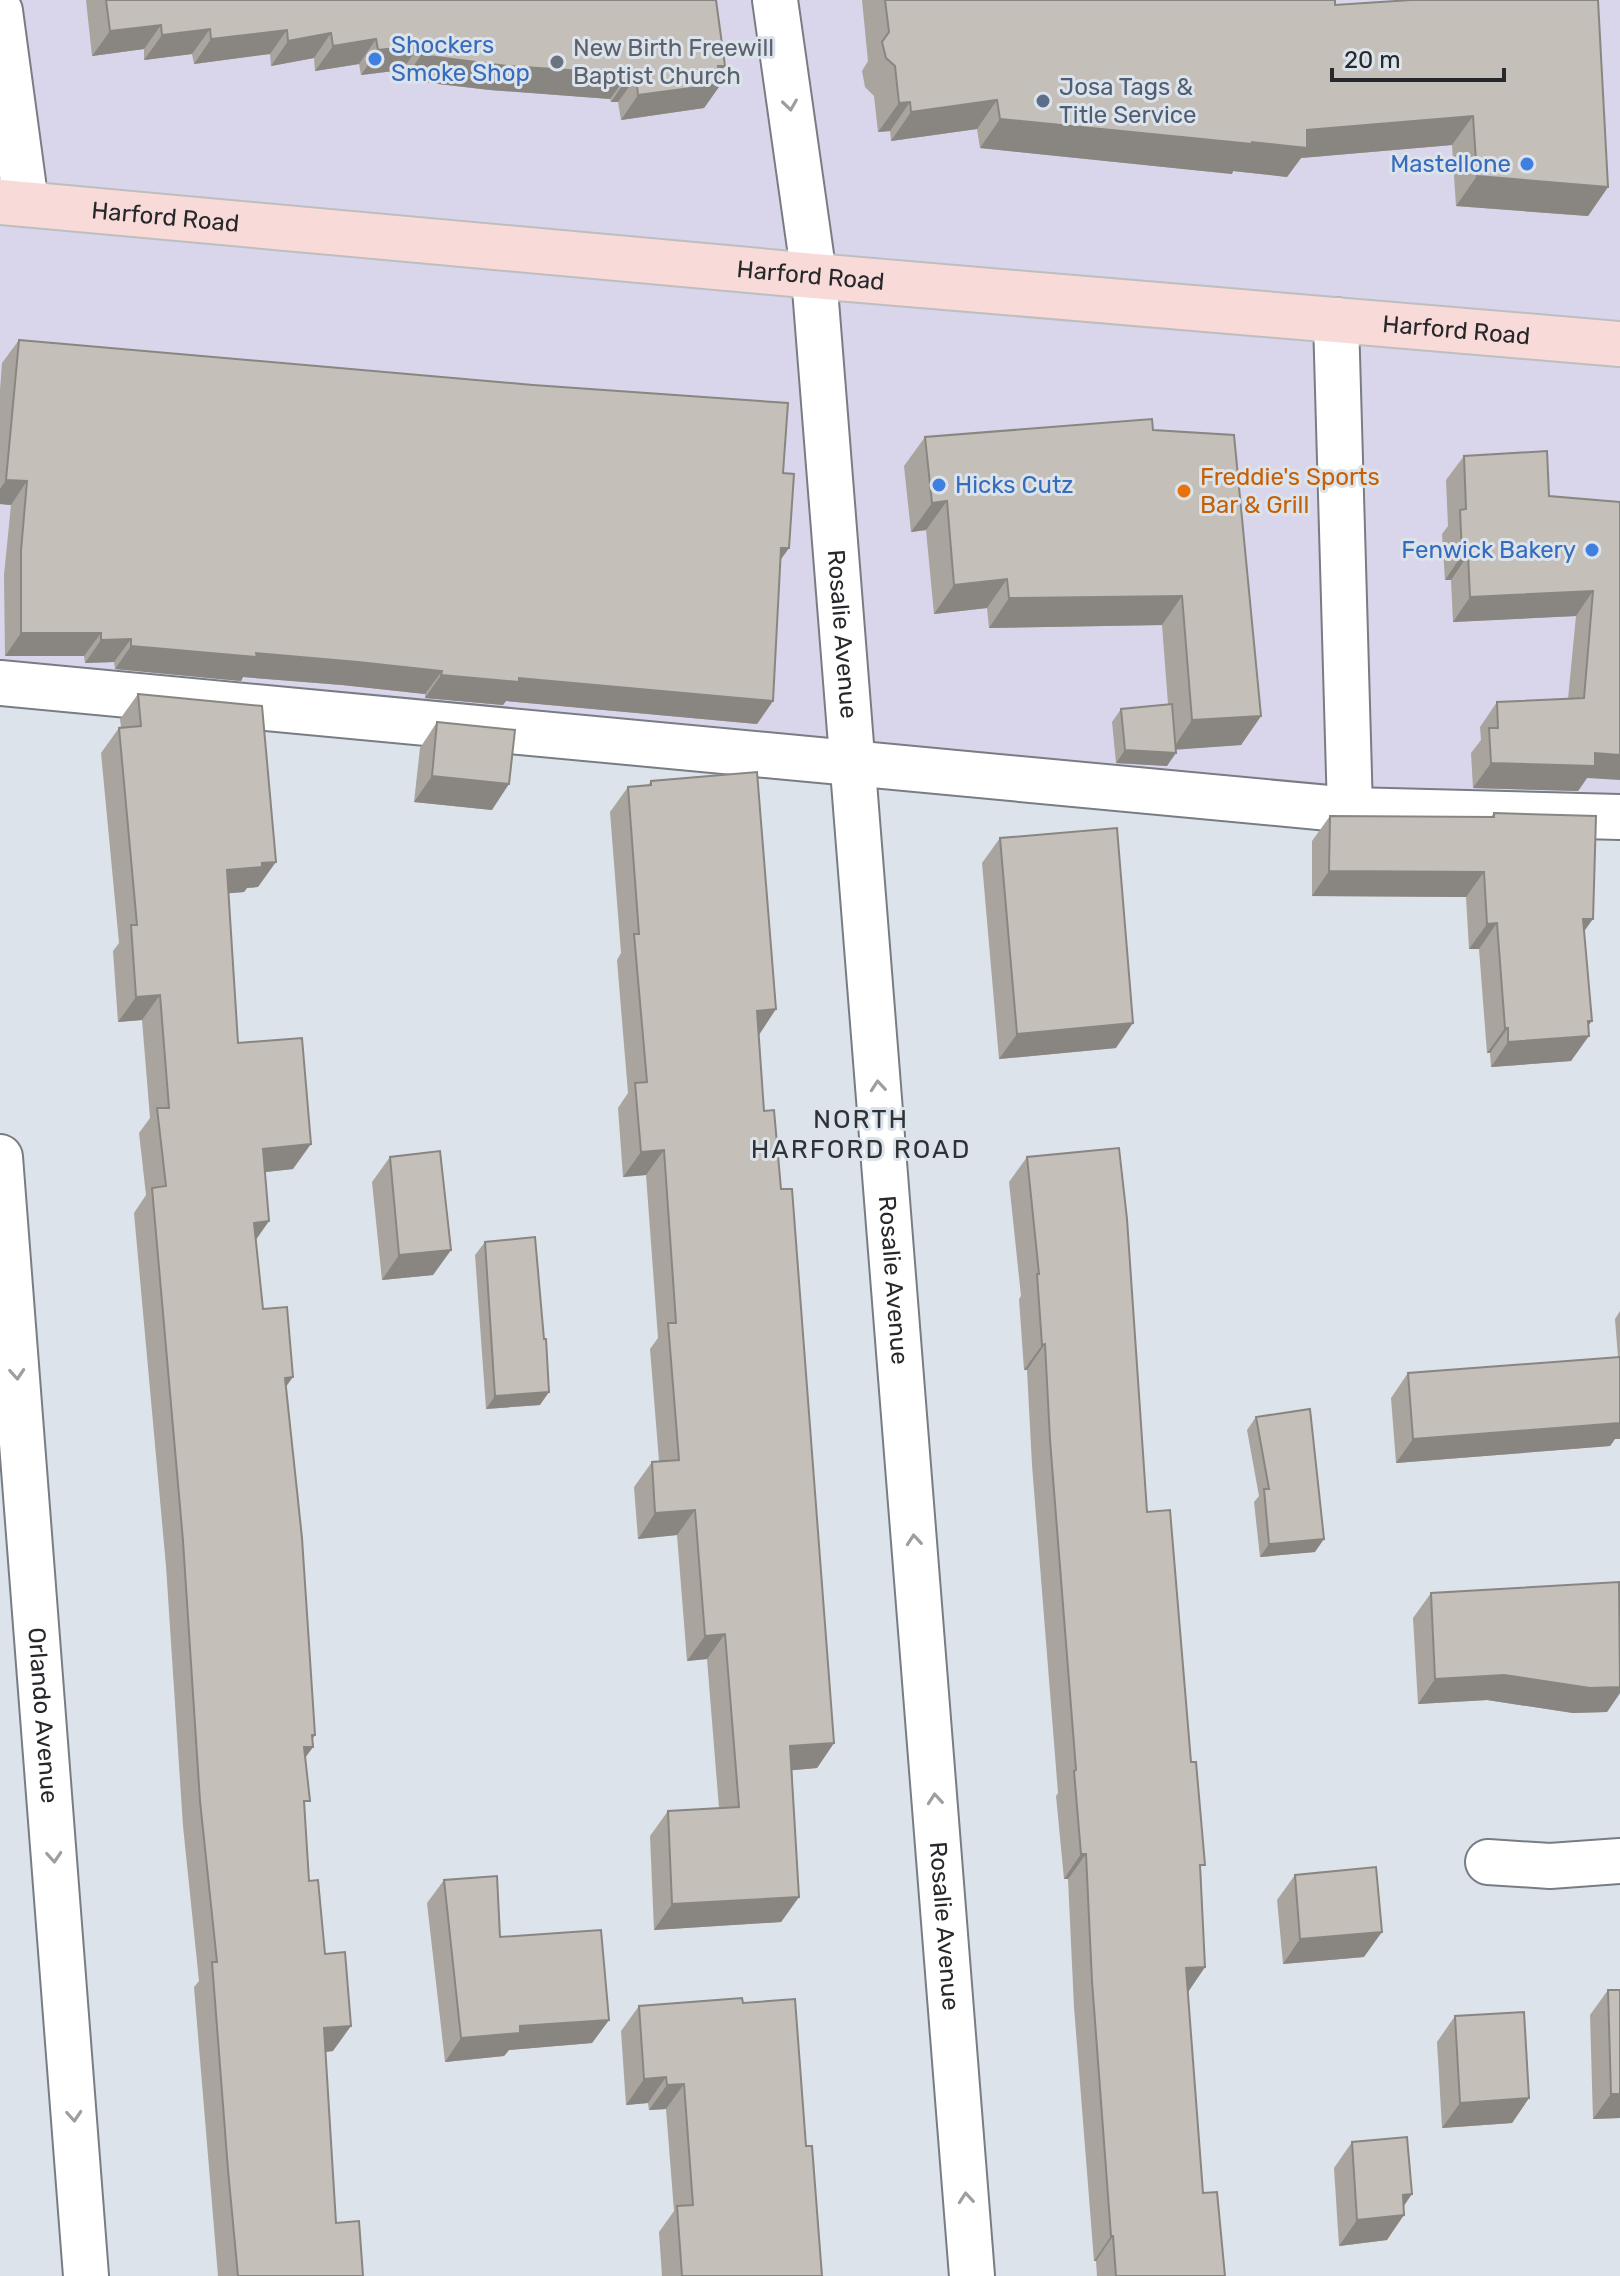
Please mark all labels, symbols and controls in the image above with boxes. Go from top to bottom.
place label: Shockers Smoke Shop [391,31,530,87]
scale bar [1332,32,1504,82]
place label: New Birth Freewill Baptist Church [573,34,774,90]
text: 20 m [1344,46,1401,74]
marker: Shockers Smoke Shop [366,50,384,68]
marker: New Birth Freewill Baptist Church [548,53,566,71]
place label: Josa Tags & Title Service [1059,73,1196,129]
marker: Josa Tags & Title Service [1034,92,1052,110]
one-way arrow [781,98,798,112]
place label: Mastellone [1390,150,1511,178]
marker: Mastellone [1518,155,1536,173]
street label: Harford Road [90,196,240,238]
street label: Harford Road [736,255,886,296]
street label: Harford Road [1381,310,1531,350]
place label: Freddie's Sports Bar & Grill [1200,463,1380,519]
place label: Hicks Cutz [955,471,1074,499]
marker: Hicks Cutz [930,476,948,494]
marker: Freddie's Sports Bar & Grill [1175,482,1193,500]
place label: Fenwick Bakery [1401,536,1576,564]
marker: Fenwick Bakery [1583,541,1601,559]
street label: Rosalie Avenue [822,549,863,720]
one-way arrow [870,1079,887,1092]
district label: NORTH HARFORD ROAD [751,1104,971,1165]
street label: Rosalie Avenue [873,1195,914,1366]
one-way arrow [8,1368,25,1381]
one-way arrow [906,1533,923,1546]
street label: Orlando Avenue [22,1626,64,1804]
one-way arrow [926,1793,943,1806]
street label: Rosalie Avenue [924,1841,965,2012]
one-way arrow [45,1851,62,1864]
one-way arrow [65,2110,82,2123]
one-way arrow [958,2191,975,2204]

